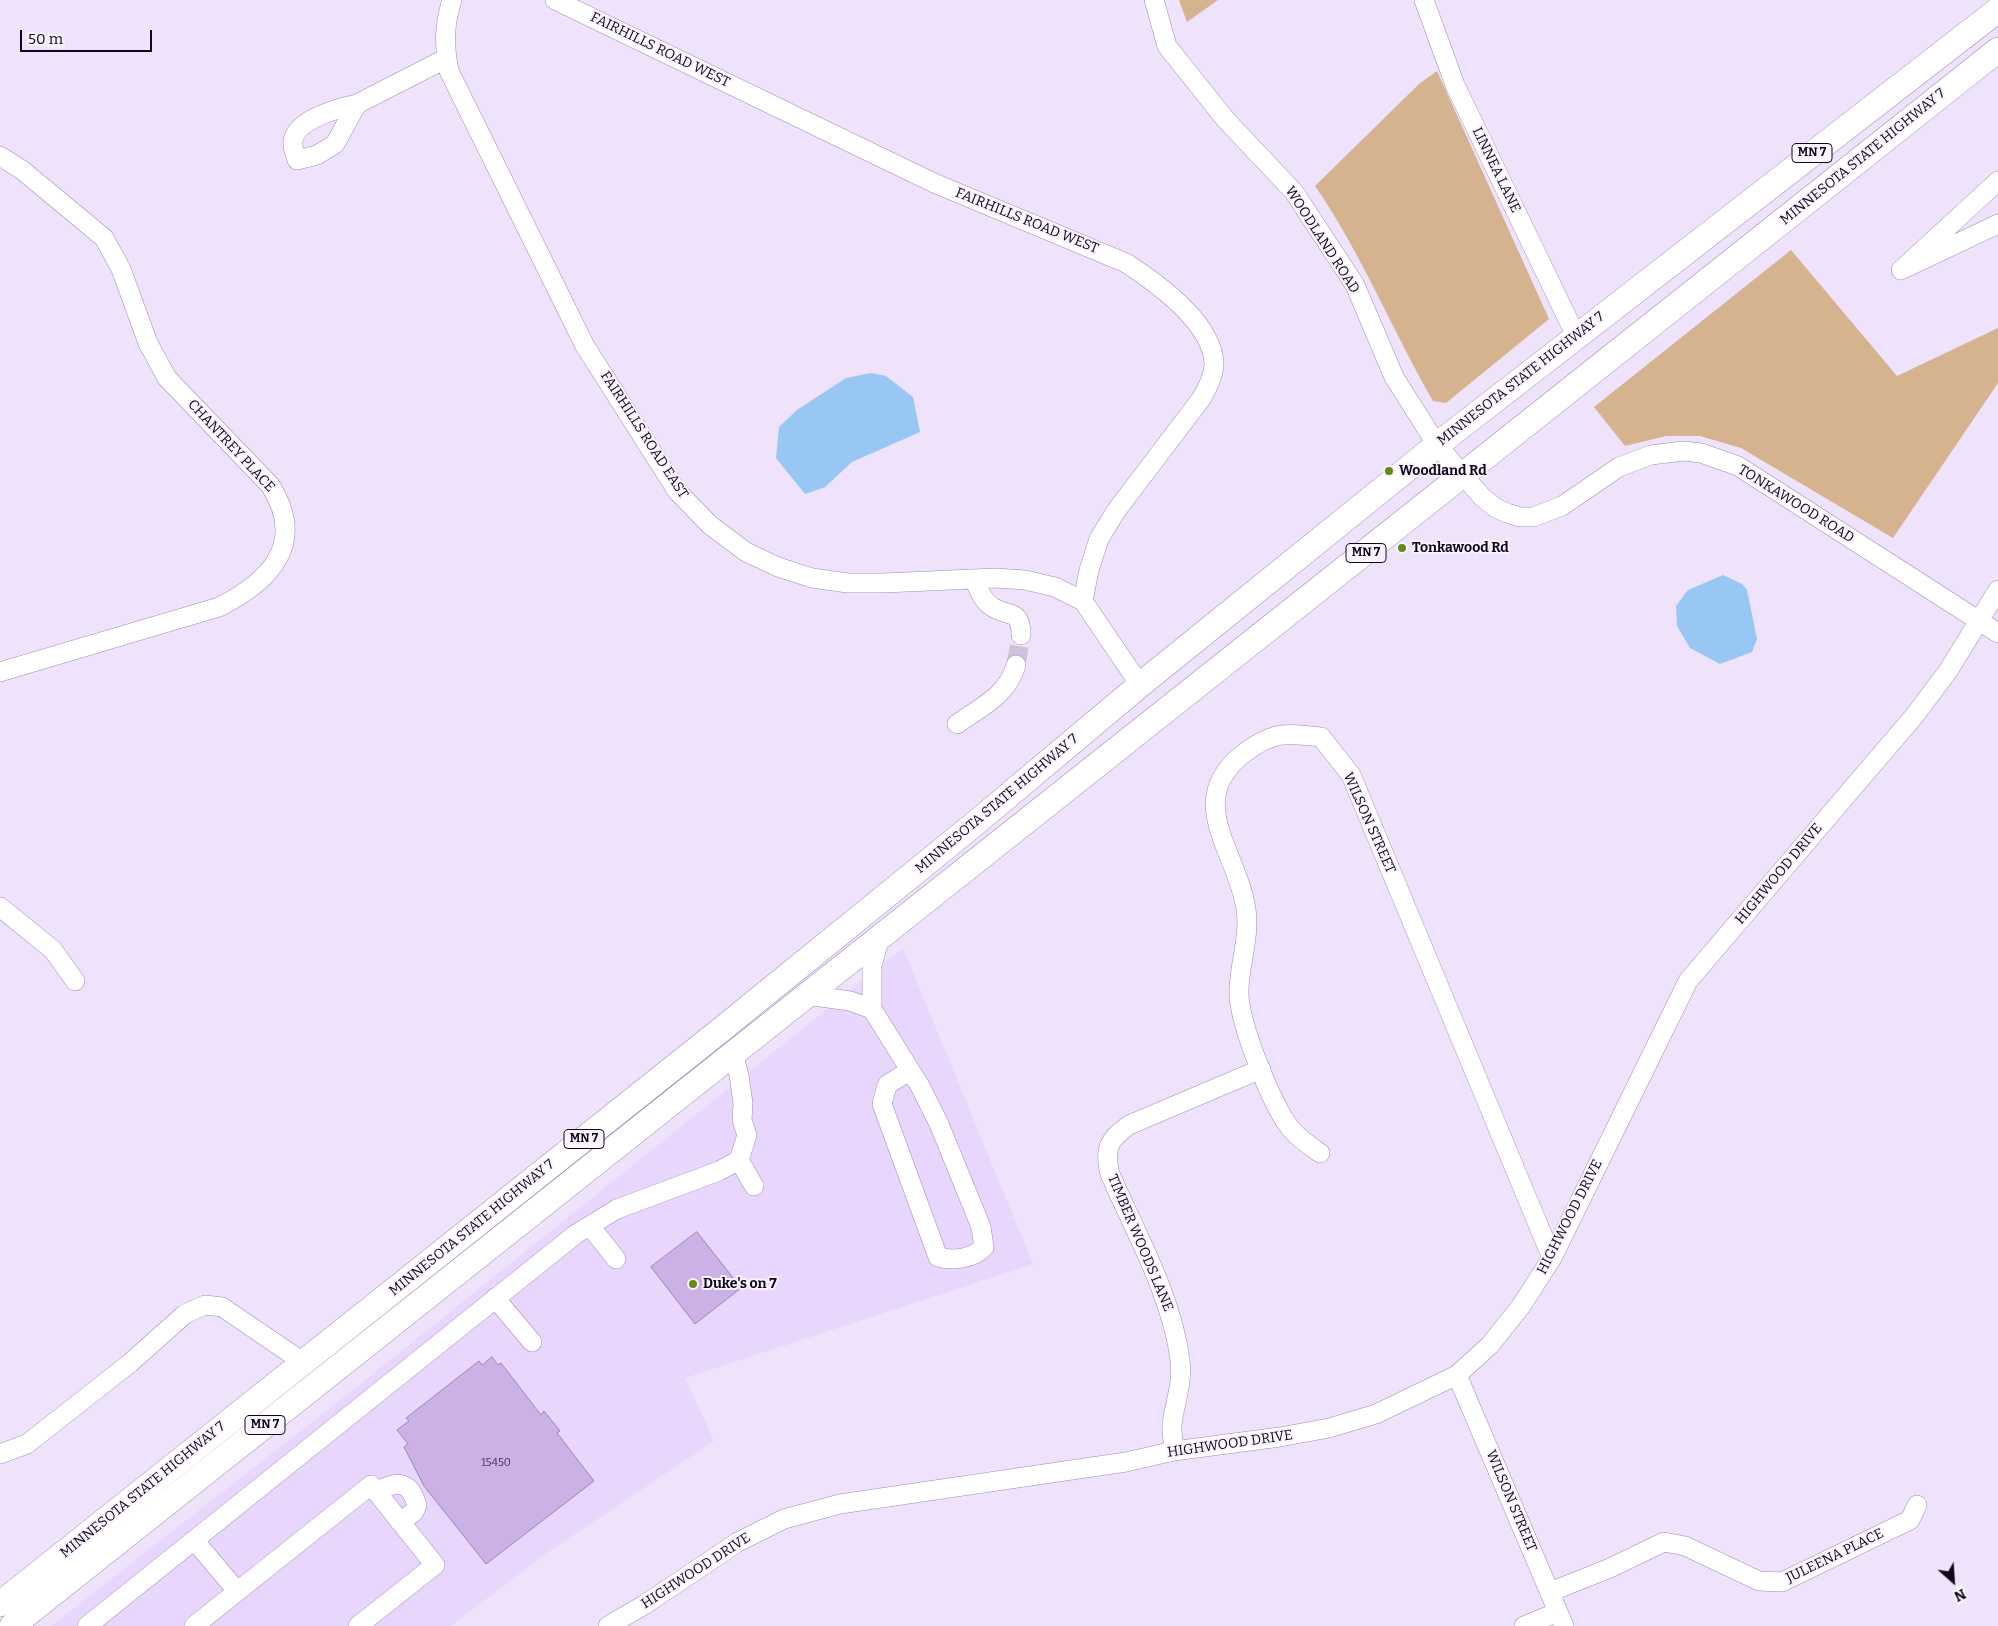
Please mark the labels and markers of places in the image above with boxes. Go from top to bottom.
place label: Woodland Rd [1399,463,1487,479]
marker: Woodland Rd [1383,465,1395,477]
place label: Tonkawood Rd [1412,540,1509,556]
marker: Tonkawood Rd [1396,542,1408,554]
place label: Duke's on 7 [703,1276,777,1292]
marker: Duke's on 7 [687,1278,699,1290]

